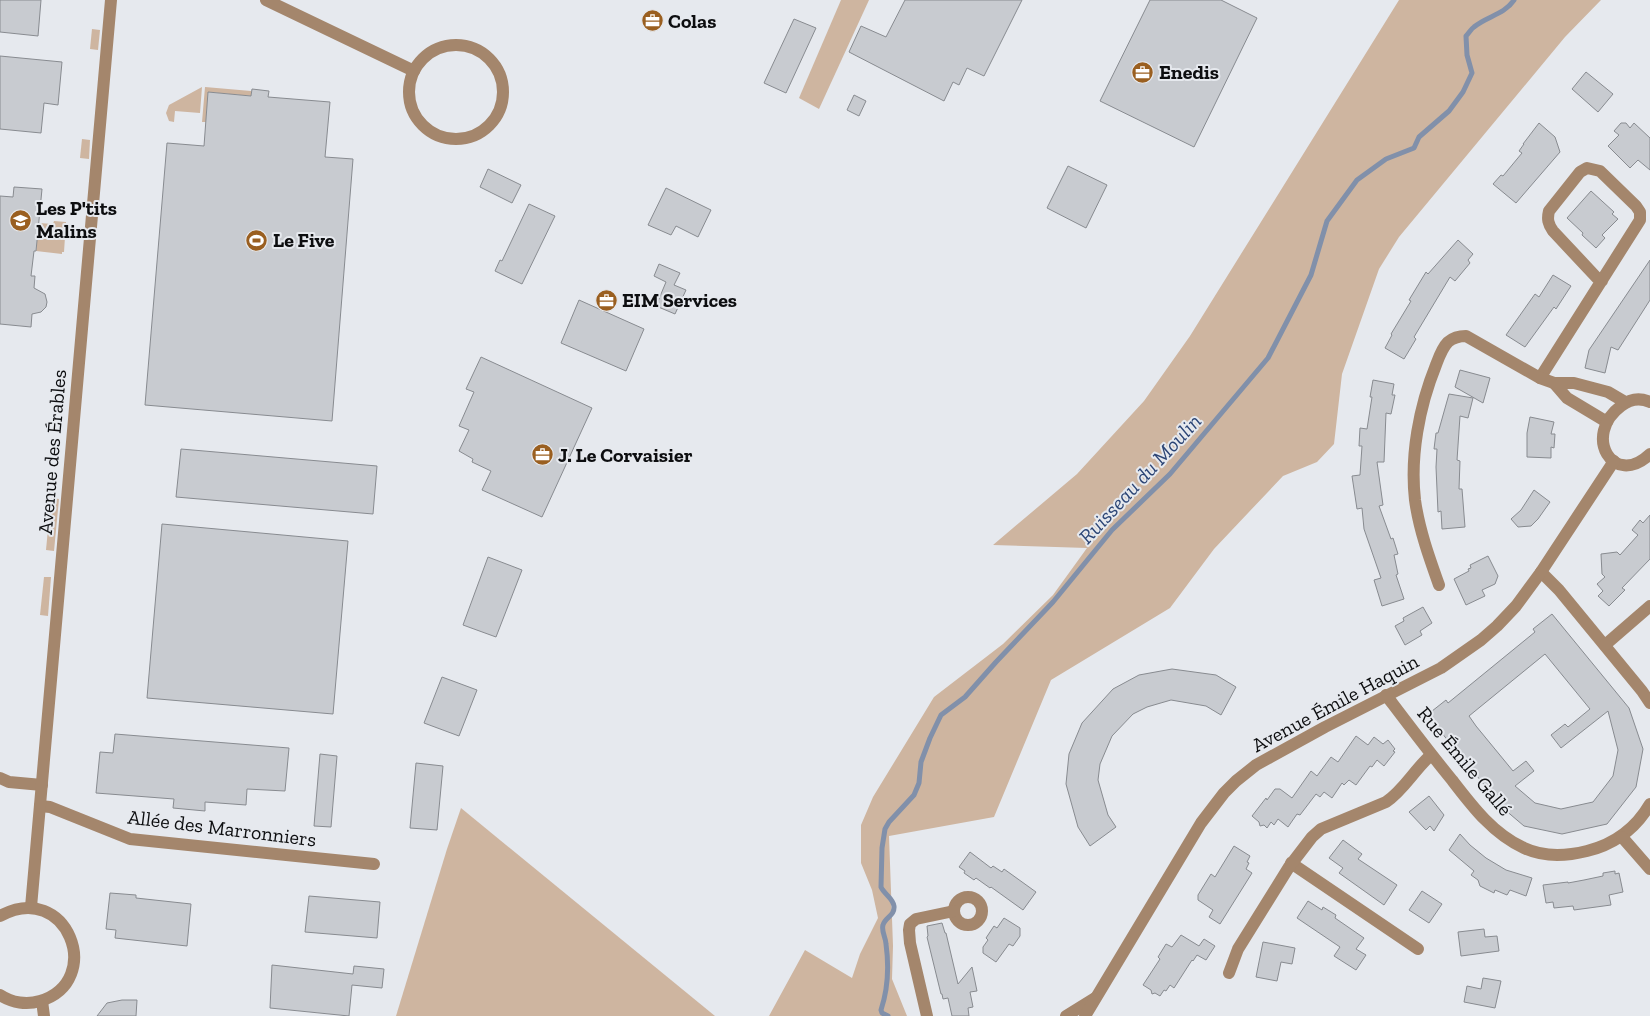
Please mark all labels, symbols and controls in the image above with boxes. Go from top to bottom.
office icon: Colas [640,9,664,33]
place label: Colas [668,9,716,33]
office icon: Enedis [1131,60,1155,84]
place label: Enedis [1159,60,1219,84]
place label: Les P'tits Malins [36,196,117,243]
school or university icon: Les P'tits Malins [8,208,32,232]
sports icon: Le Five [245,228,269,252]
place label: Le Five [273,228,335,252]
office icon: EIM Services [594,288,618,312]
place label: EIM Services [622,288,737,312]
street label: Avenue des Érables [33,368,71,536]
water label: Ruisseau du Moulin [1073,409,1206,549]
office icon: J. Le Corvaisier [530,443,554,467]
place label: J. Le Corvaisier [558,443,693,467]
street label: Avenue Émile Haquin [1248,649,1423,757]
street label: Rue Émile Gallé [1412,702,1518,820]
street label: Allée des Marronniers [126,805,318,851]

